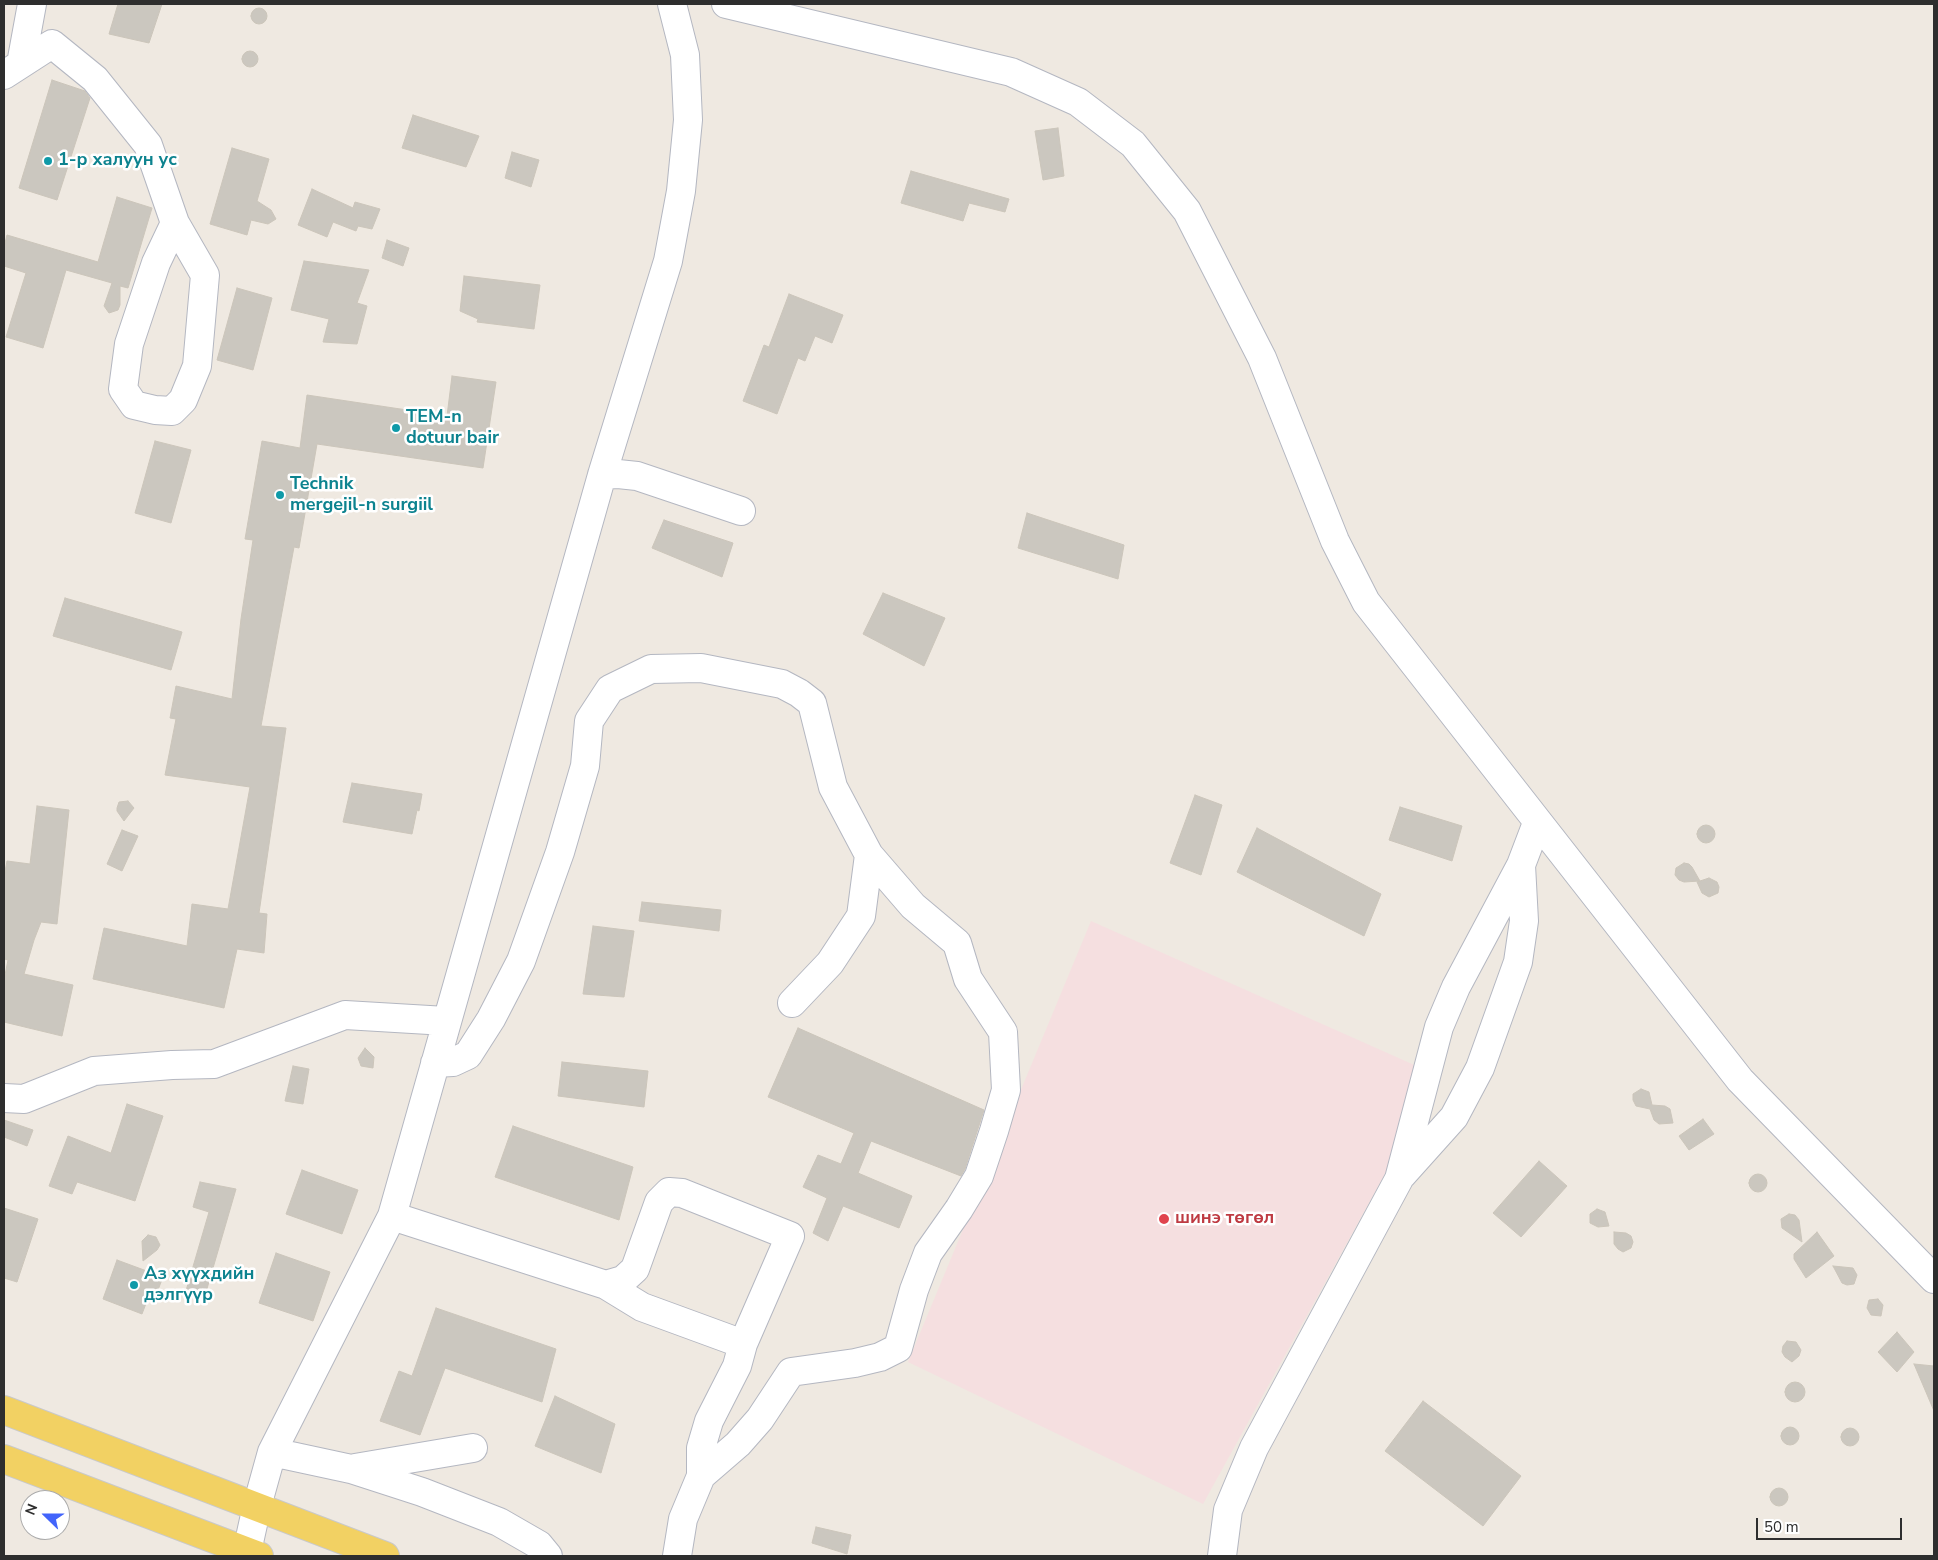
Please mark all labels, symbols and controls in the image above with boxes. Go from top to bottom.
place label: 1-р халуун ус [58,150,177,172]
marker: 1-р халуун ус [42,155,54,167]
place label: TEM-n dotuur bair [406,407,499,449]
marker: TEM-n dotuur bair [390,422,402,434]
place label: Technik mergejil-n surgiil [290,474,433,516]
marker: Technik mergejil-n surgiil [274,489,286,501]
place label: шинэ төгөл [1175,1208,1274,1230]
marker: шинэ төгөл [1157,1212,1171,1226]
place label: Аз хүүхдийн дэлгүүр [144,1264,254,1306]
marker: Аз хүүхдийн дэлгүүр [128,1279,140,1291]
north arrow [20,1490,70,1540]
text: N [21,1501,42,1518]
scale bar [1758,1508,1904,1540]
text: 50 m [1764,1517,1799,1537]

